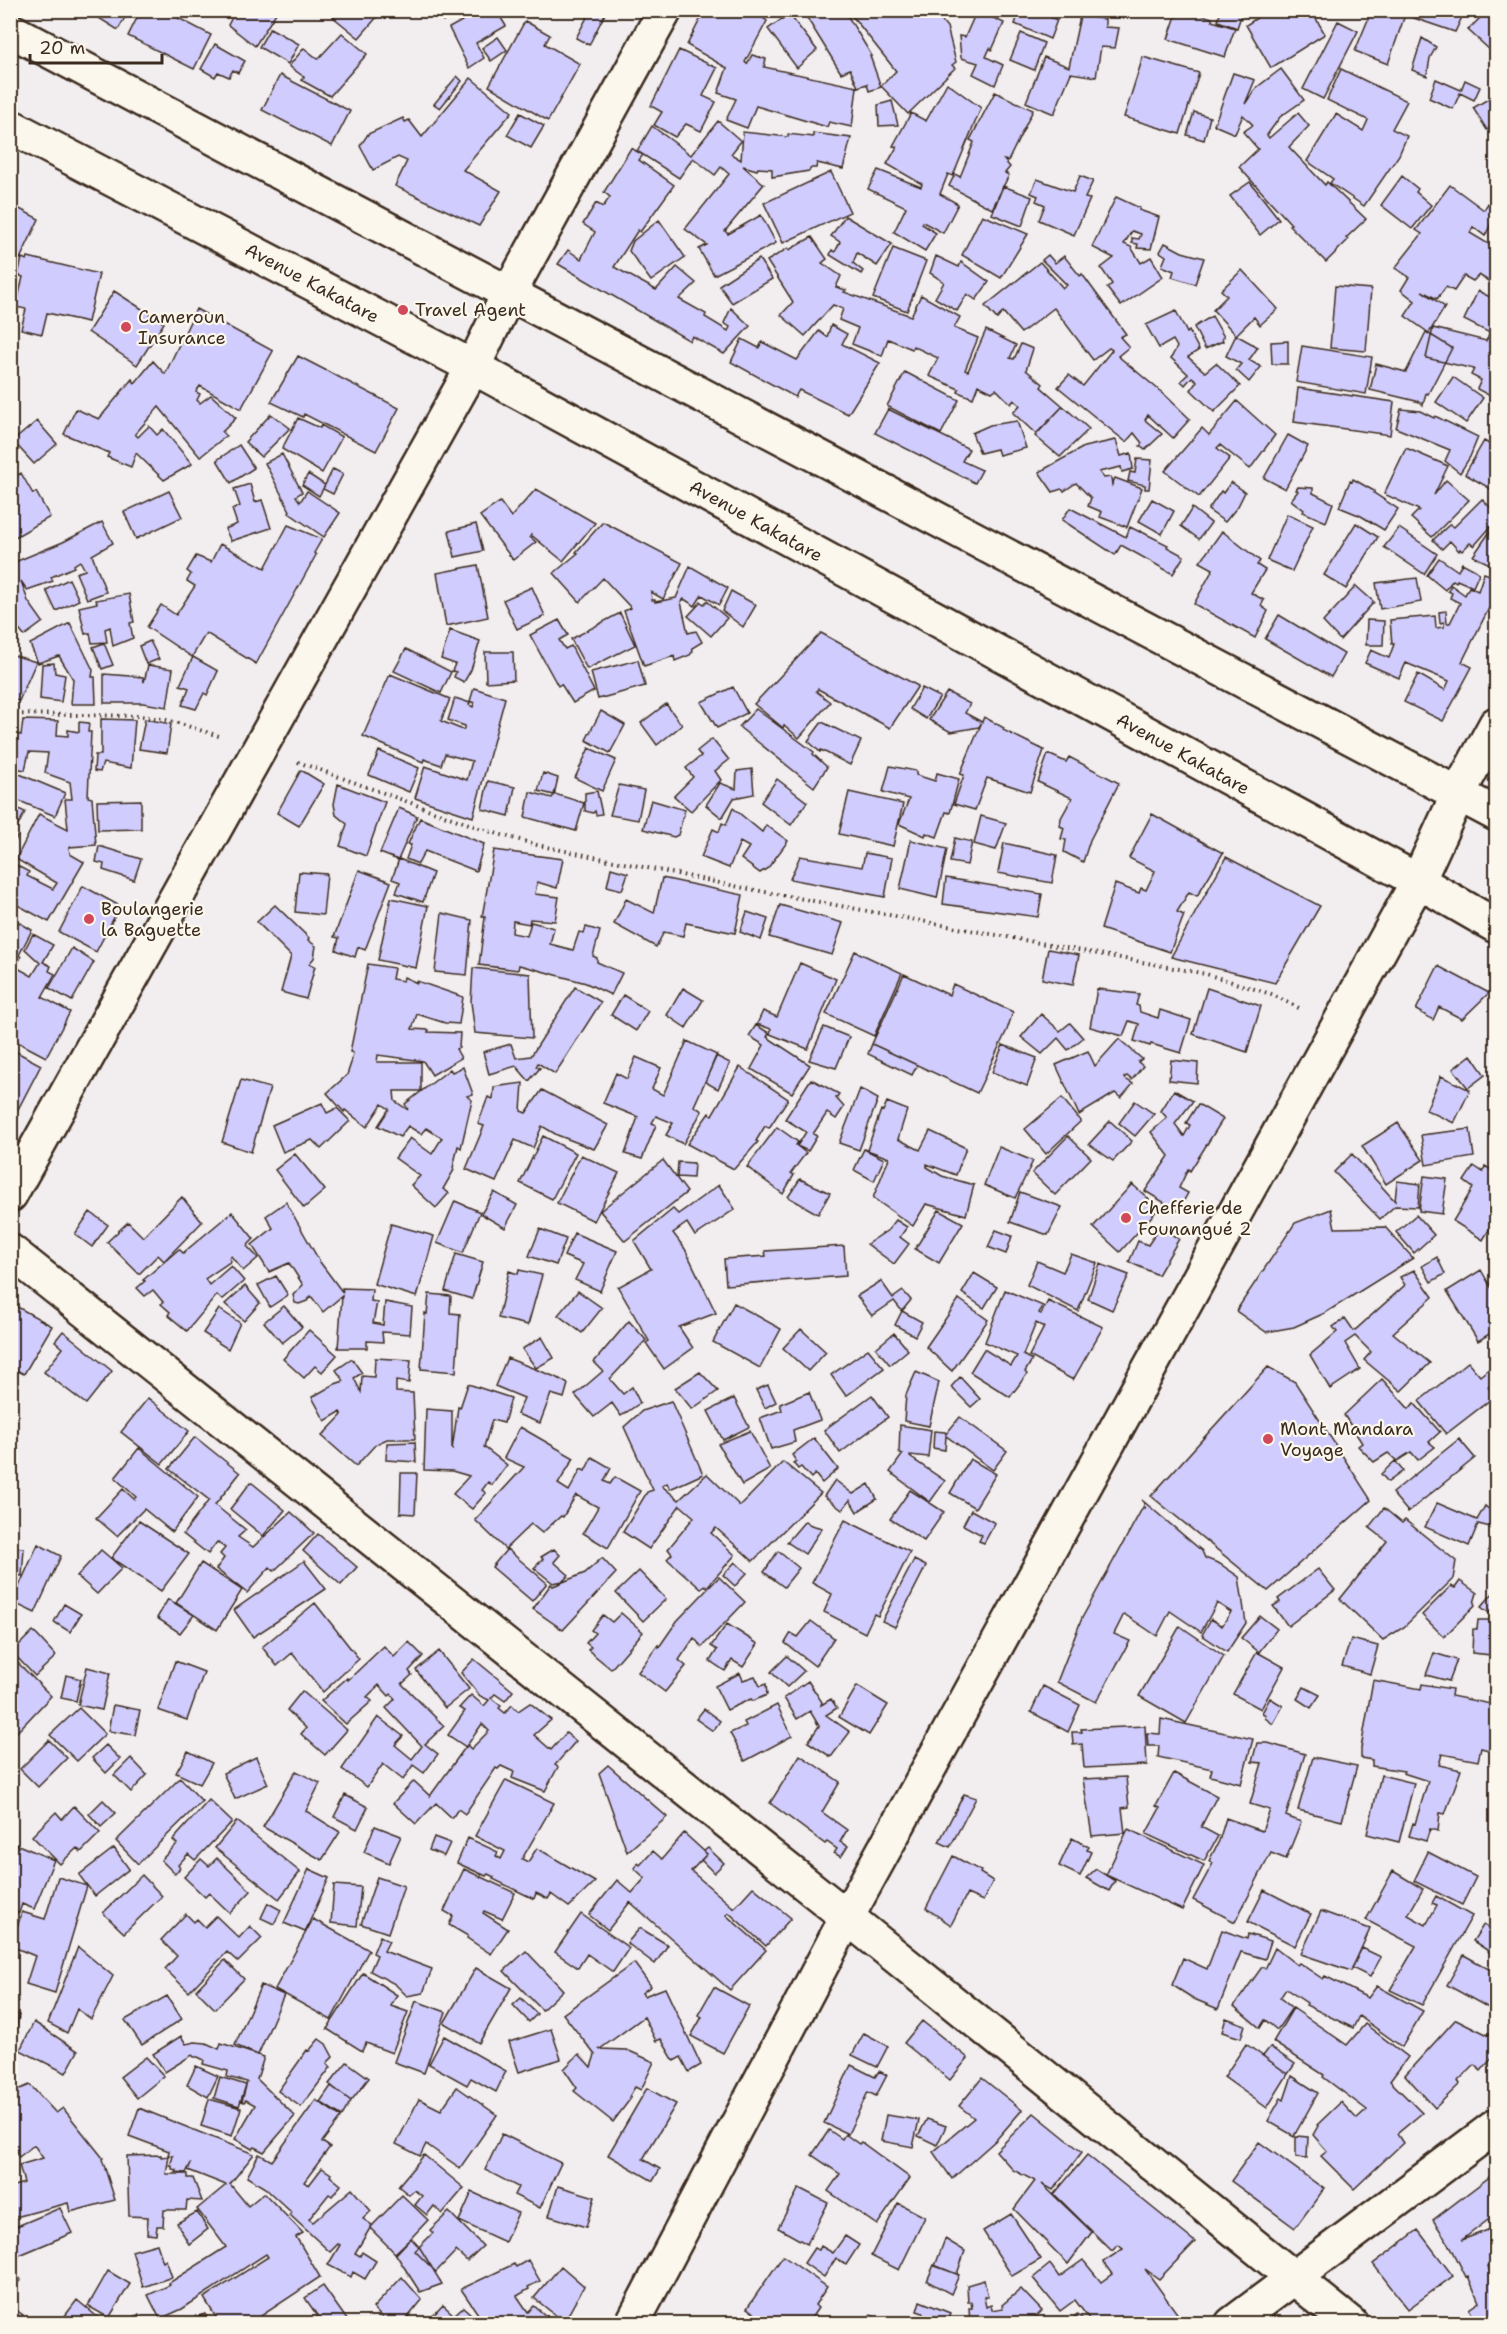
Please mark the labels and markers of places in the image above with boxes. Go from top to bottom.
place label: Travel Agent [415,298,526,322]
marker: Travel Agent [396,303,410,317]
place label: Cameroun Insurance [138,305,226,350]
marker: Cameroun Insurance [119,320,133,334]
place label: Boulangerie la Baguette [101,897,204,942]
marker: Boulangerie la Baguette [82,912,96,926]
place label: Chefferie de Founangué 2 [1138,1196,1252,1241]
marker: Chefferie de Founangué 2 [1119,1211,1133,1225]
place label: Mont Mandara Voyage [1280,1417,1413,1462]
marker: Mont Mandara Voyage [1261,1432,1275,1446]

